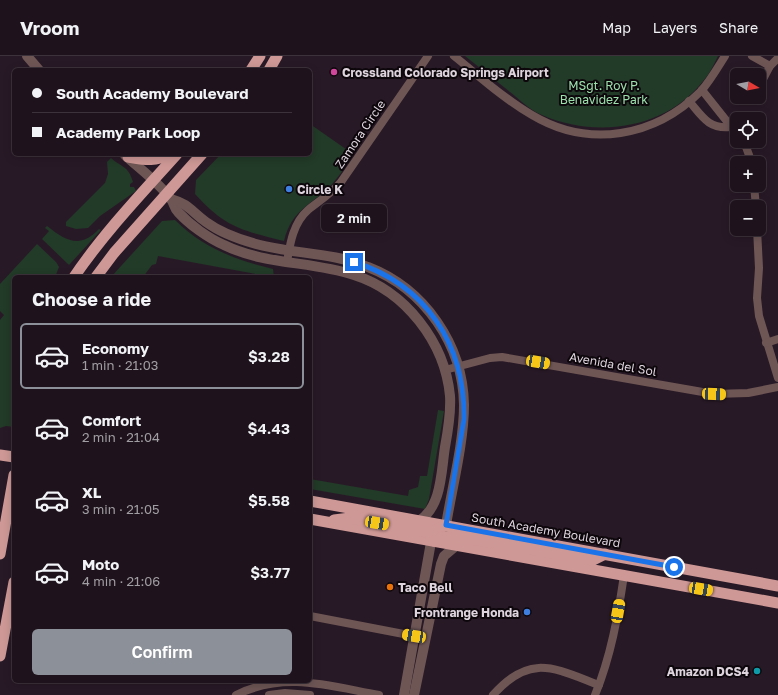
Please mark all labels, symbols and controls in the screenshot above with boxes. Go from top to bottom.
text: Vroom [20,16,79,39]
text: Map [602,19,631,36]
text: Layers [653,19,697,36]
text: Share [719,19,758,36]
place label: Crossland Colorado Springs Airport [342,65,549,80]
marker: Crossland Colorado Springs Airport [329,67,339,77]
north arrow [730,68,766,104]
map controls [730,68,766,236]
park label: MSgt. Roy P. Benavidez Park [560,78,648,107]
text: South Academy Boulevard [56,84,248,102]
street label: Zamora Circle [332,97,388,171]
button: locate [730,112,766,148]
text: Academy Park Loop [56,123,200,141]
button: + [730,156,766,192]
place label: Circle K [297,182,343,197]
marker: Circle K [284,184,294,194]
button: − [730,200,766,236]
callout: 2 min [321,204,387,232]
text: 2 min [337,210,371,226]
route end [345,253,363,271]
text: Choose a ride [32,288,151,310]
icon: car [34,338,70,374]
text: Economy [82,339,149,357]
text: $3.28 [248,347,290,365]
street label: Avenida del Sol [568,349,658,379]
car [525,354,551,370]
text: 1 min · 21:03 [82,357,158,373]
car [702,388,726,400]
icon: car [34,410,70,446]
text: Comfort [82,411,141,429]
text: $4.43 [248,419,290,437]
text: 2 min · 21:04 [82,429,160,445]
icon: car [34,482,70,518]
text: XL [82,483,101,501]
text: $5.58 [248,491,290,509]
text: 3 min · 21:05 [82,501,160,517]
street label: South Academy Boulevard [470,510,622,550]
car [364,515,390,531]
icon: car [34,554,70,590]
text: Moto [82,555,119,573]
route start [665,558,683,576]
text: $3.77 [250,563,290,581]
text: 4 min · 21:06 [82,573,160,589]
place label: Taco Bell [398,580,452,595]
car [688,581,714,597]
marker: Taco Bell [385,582,395,592]
car [610,598,626,624]
place label: Frontrange Honda [414,605,519,620]
marker: Frontrange Honda [522,607,532,617]
car [401,628,427,644]
button: Confirm [32,629,292,675]
place label: Amazon DCS4 [667,664,749,679]
marker: Amazon DCS4 [752,666,762,676]

